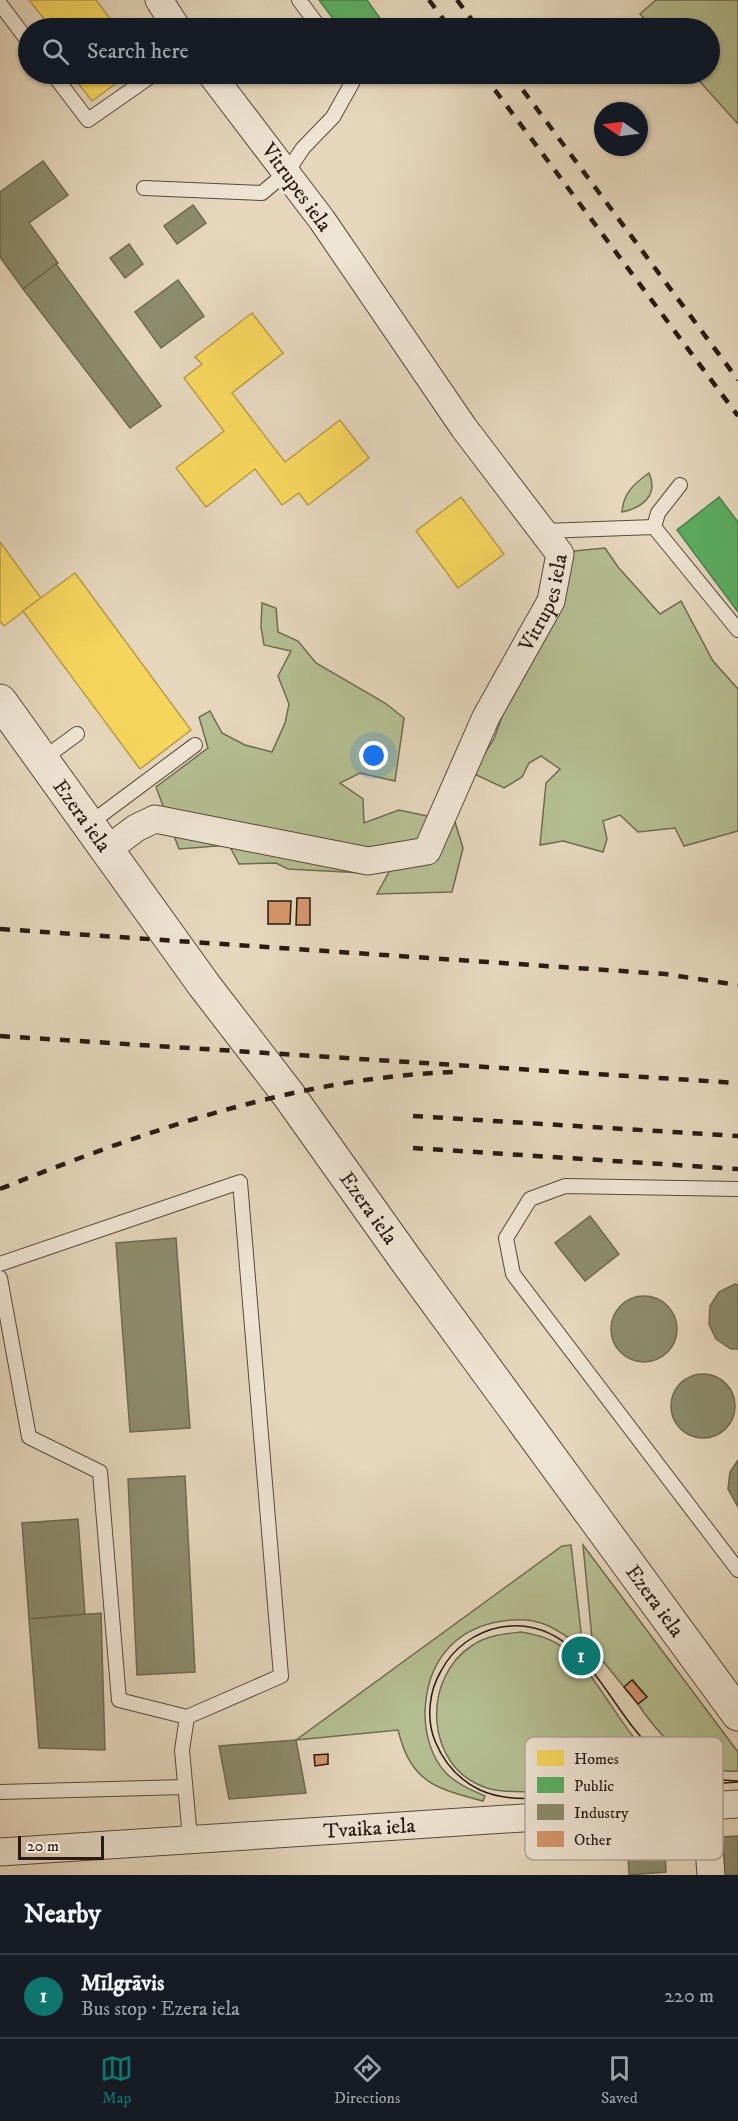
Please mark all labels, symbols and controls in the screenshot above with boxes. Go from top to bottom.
search box [18,18,720,84]
icon: search [39,35,72,68]
text: Search here [87,38,189,65]
north arrow [594,102,648,156]
street label: Vitrupes iela [255,137,337,237]
street label: Vitrupes iela [513,552,574,657]
your location [359,741,388,770]
street label: Ezera iela [47,775,116,858]
street label: Ezera iela [333,1167,403,1250]
street label: Ezera iela [619,1560,689,1643]
pin: 1 [562,1634,600,1678]
legend [525,1737,723,1860]
text: Homes [574,1749,619,1769]
text: Public [574,1776,614,1796]
text: Industry [574,1803,629,1823]
street label: Tvaika iela [322,1813,416,1845]
text: Other [574,1830,611,1850]
scale bar [18,1833,104,1860]
text: 20 m [27,1836,59,1856]
text: Nearby [24,1898,101,1931]
text: Mīlgrāvis [81,1970,164,1997]
text: 1 [40,1984,47,2009]
text: 220 m [664,1984,714,2009]
text: Bus stop · Ezera iela [81,1997,240,2022]
tab: Map [100,2052,133,2108]
tab: Directions [334,2052,400,2108]
tab: Saved [601,2052,638,2108]

